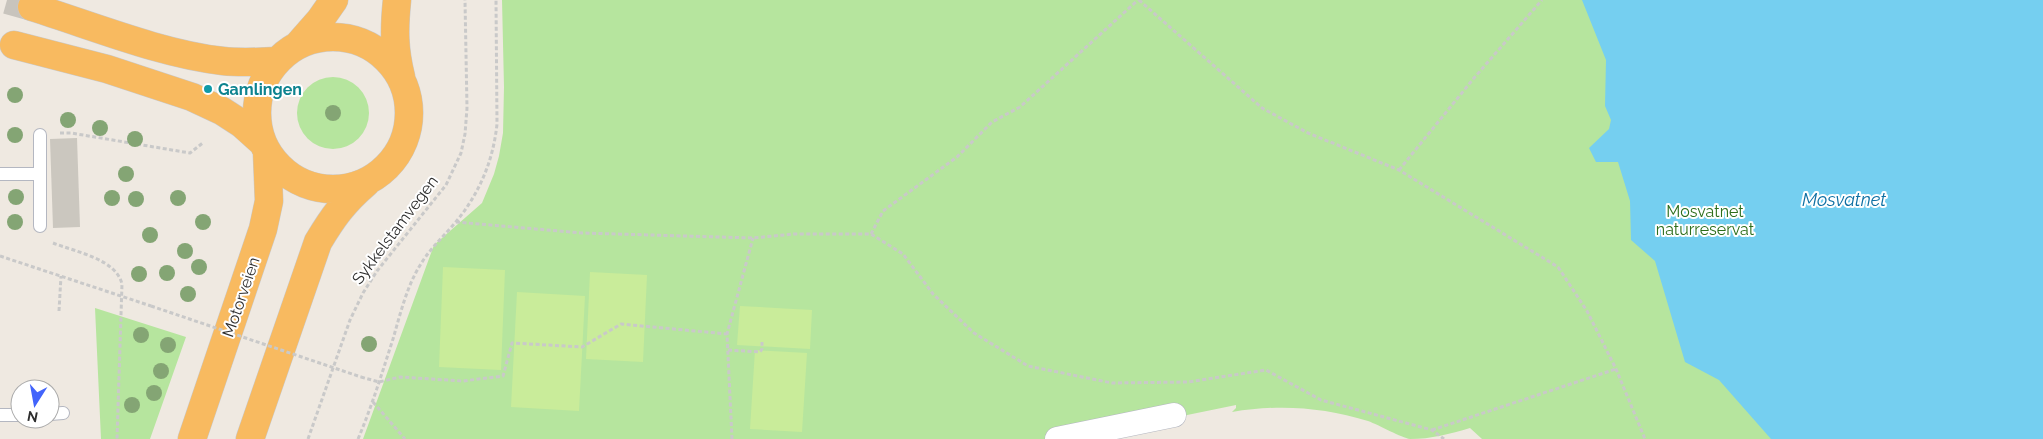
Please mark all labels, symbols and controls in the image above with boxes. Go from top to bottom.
place label: Gamlingen [218,80,302,99]
marker: Gamlingen [202,83,214,95]
street label: Sykkelstamvegen [348,172,442,288]
water label: Mosvatnet [1802,189,1886,210]
park label: Mosvatnet naturreservat [1656,202,1755,239]
street label: Motorveien [218,254,264,340]
north arrow [10,379,60,429]
text: N [26,408,39,426]

